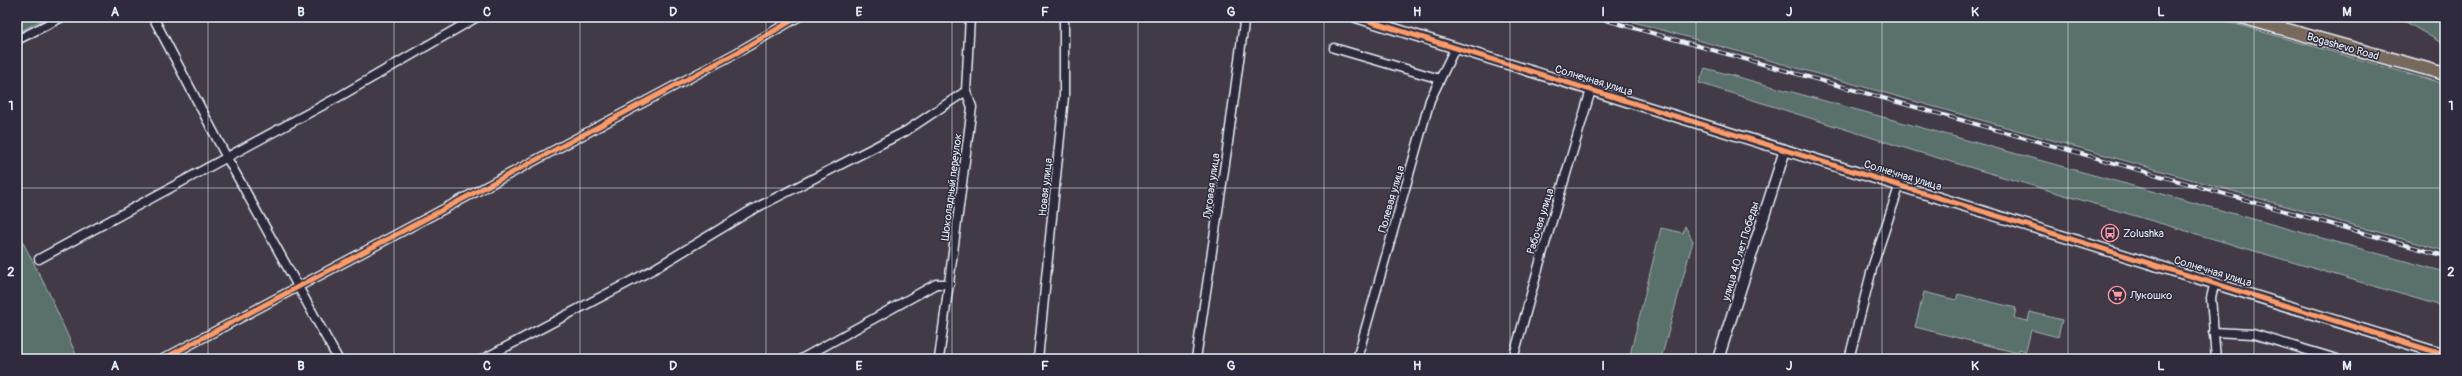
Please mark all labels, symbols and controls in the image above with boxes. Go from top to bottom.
text: A [111,4,120,20]
text: B [297,4,305,20]
text: C [483,4,491,20]
text: D [669,4,677,20]
text: E [856,4,863,20]
text: F [1041,4,1049,20]
text: G [1227,4,1236,20]
text: H [1413,4,1421,20]
text: I [1601,4,1605,20]
text: J [1786,4,1792,20]
text: K [1971,4,1979,20]
text: L [2157,4,2165,20]
text: M [2342,4,2352,20]
street label: Bogashevo Road [2305,30,2380,63]
street label: Солнечная улица [1553,62,1634,98]
text: 1 [8,98,14,114]
text: 1 [2448,98,2454,114]
street label: Шоколадный переулок [938,132,965,241]
street label: Луговая улица [1200,152,1223,221]
street label: Новая улица [1036,157,1055,217]
street label: Солнечная улица [1862,157,1943,193]
street label: Полевая улица [1376,164,1407,234]
street label: Рабочая улица [1524,187,1557,256]
street label: улица 40 лет Победы [1719,200,1762,303]
bus stop icon: Zolushka [2100,223,2120,243]
place label: Zolushka [2123,227,2164,240]
street label: Солнечная улица [2172,253,2253,289]
text: 2 [7,264,15,280]
text: 2 [2447,264,2455,280]
supermarket icon: Лукошко [2107,285,2127,305]
place label: Лукошко [2129,289,2172,302]
text: A [111,358,120,374]
text: B [297,358,305,374]
text: C [483,358,491,374]
text: D [669,358,677,374]
text: E [856,358,863,374]
text: F [1041,358,1049,374]
text: G [1227,358,1236,374]
text: H [1413,358,1421,374]
text: I [1601,358,1605,374]
text: J [1786,358,1792,374]
text: K [1971,358,1979,374]
text: L [2157,358,2165,374]
text: M [2342,358,2352,374]

